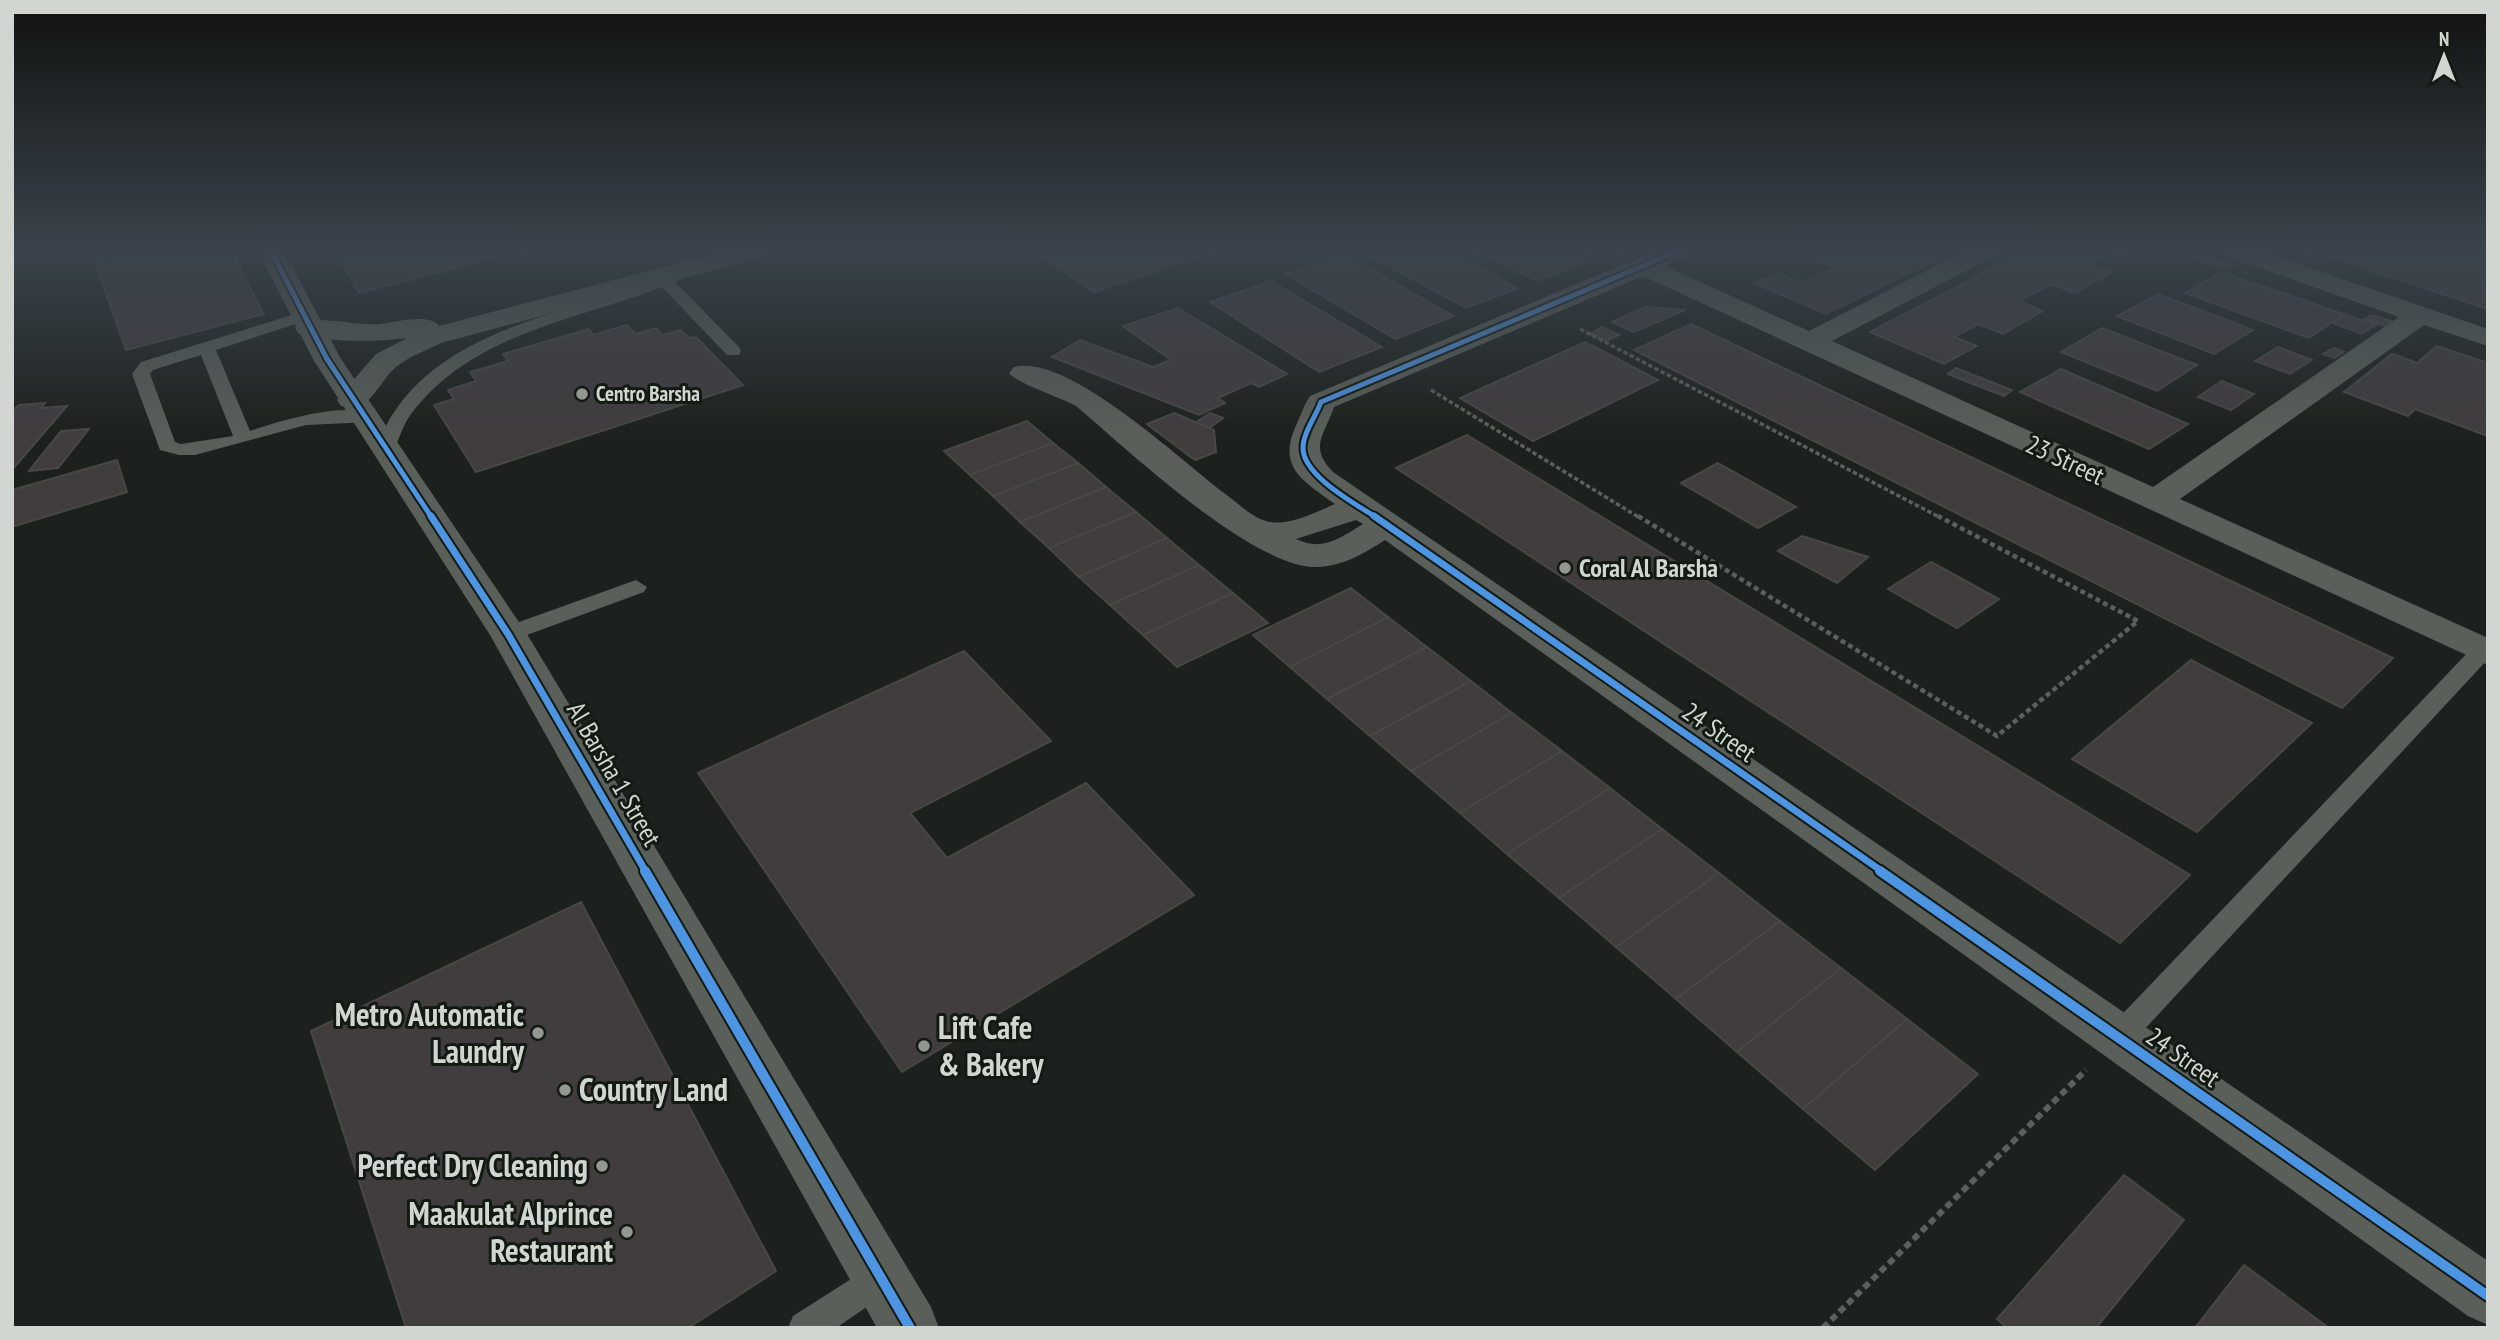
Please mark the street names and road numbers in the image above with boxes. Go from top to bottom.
street label: 23 Street [2021,427,2110,492]
street label: 24 Street [1676,694,1763,769]
street label: Al Barsha 1 Street [560,696,669,852]
street label: 24 Street [2140,1019,2227,1094]

